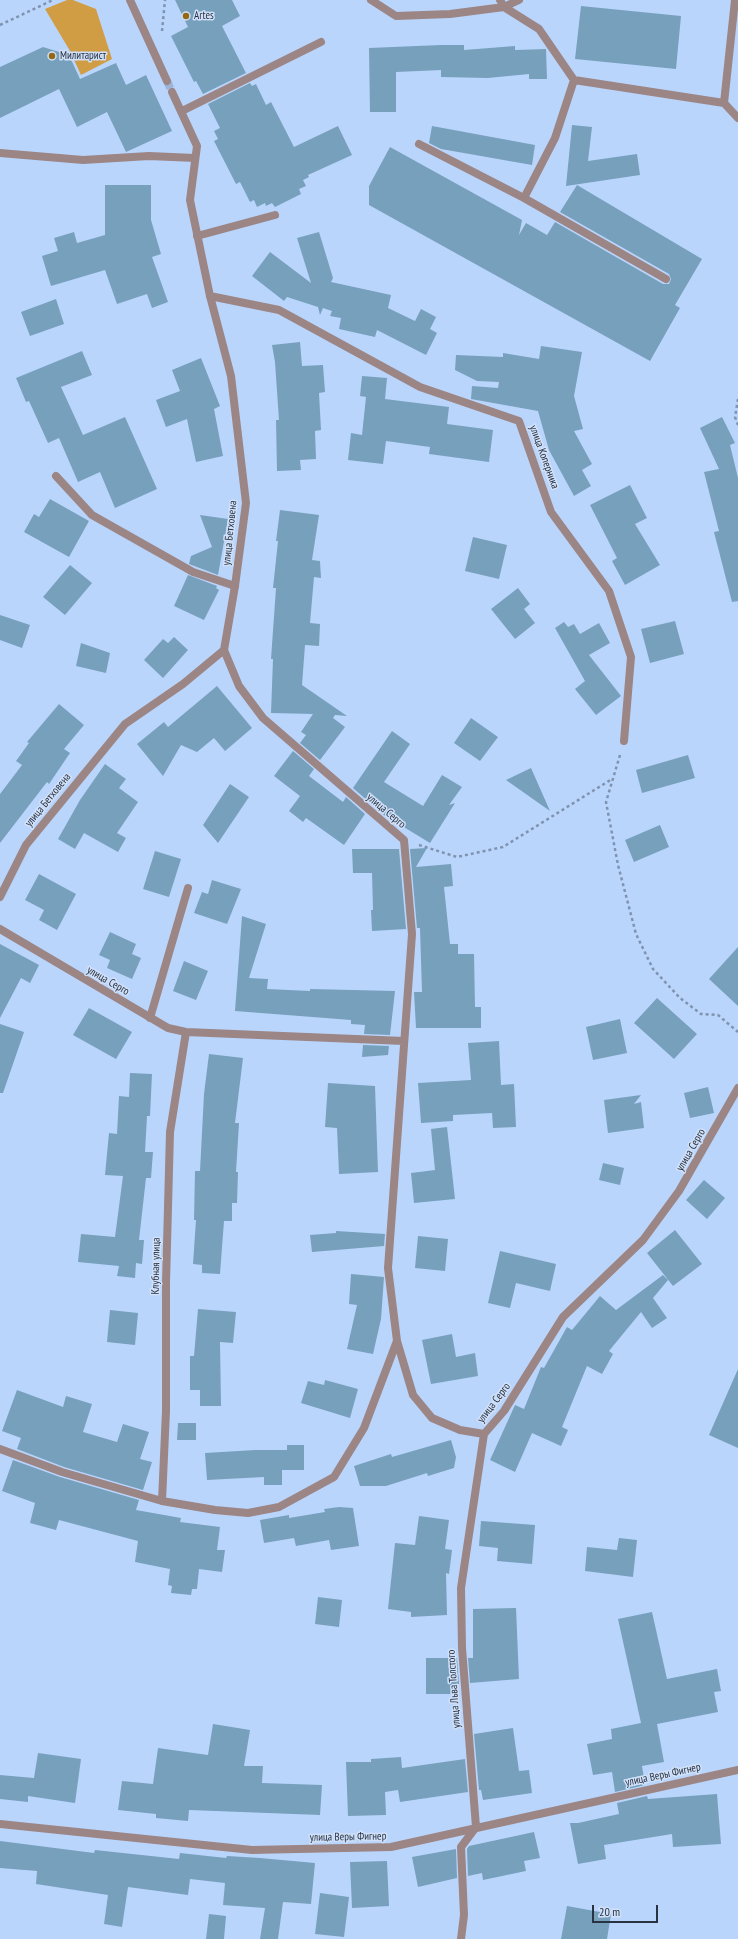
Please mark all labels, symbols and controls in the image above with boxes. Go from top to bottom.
place label: Artes [194,9,214,23]
marker: Artes [181,11,191,21]
place label: Милитарист [60,49,106,63]
marker: Милитарист [47,51,57,61]
street label: улица Коперника [526,423,562,491]
street label: улица Бетховена [220,500,240,566]
street label: улица Бетховена [22,771,74,829]
street label: улица Серго [364,791,408,831]
street label: улица Серго [84,964,132,998]
street label: улица Серго [674,1126,708,1174]
street label: Клубная улица [149,1237,163,1295]
street label: улица Серго [475,1380,513,1426]
street label: улица Льва Толстого [445,1649,463,1729]
street label: улица Веры Фигнер [624,1761,702,1789]
street label: улица Веры Фигнер [309,1830,387,1844]
scale bar [594,1897,660,1923]
text: 20 m [599,1904,620,1919]

